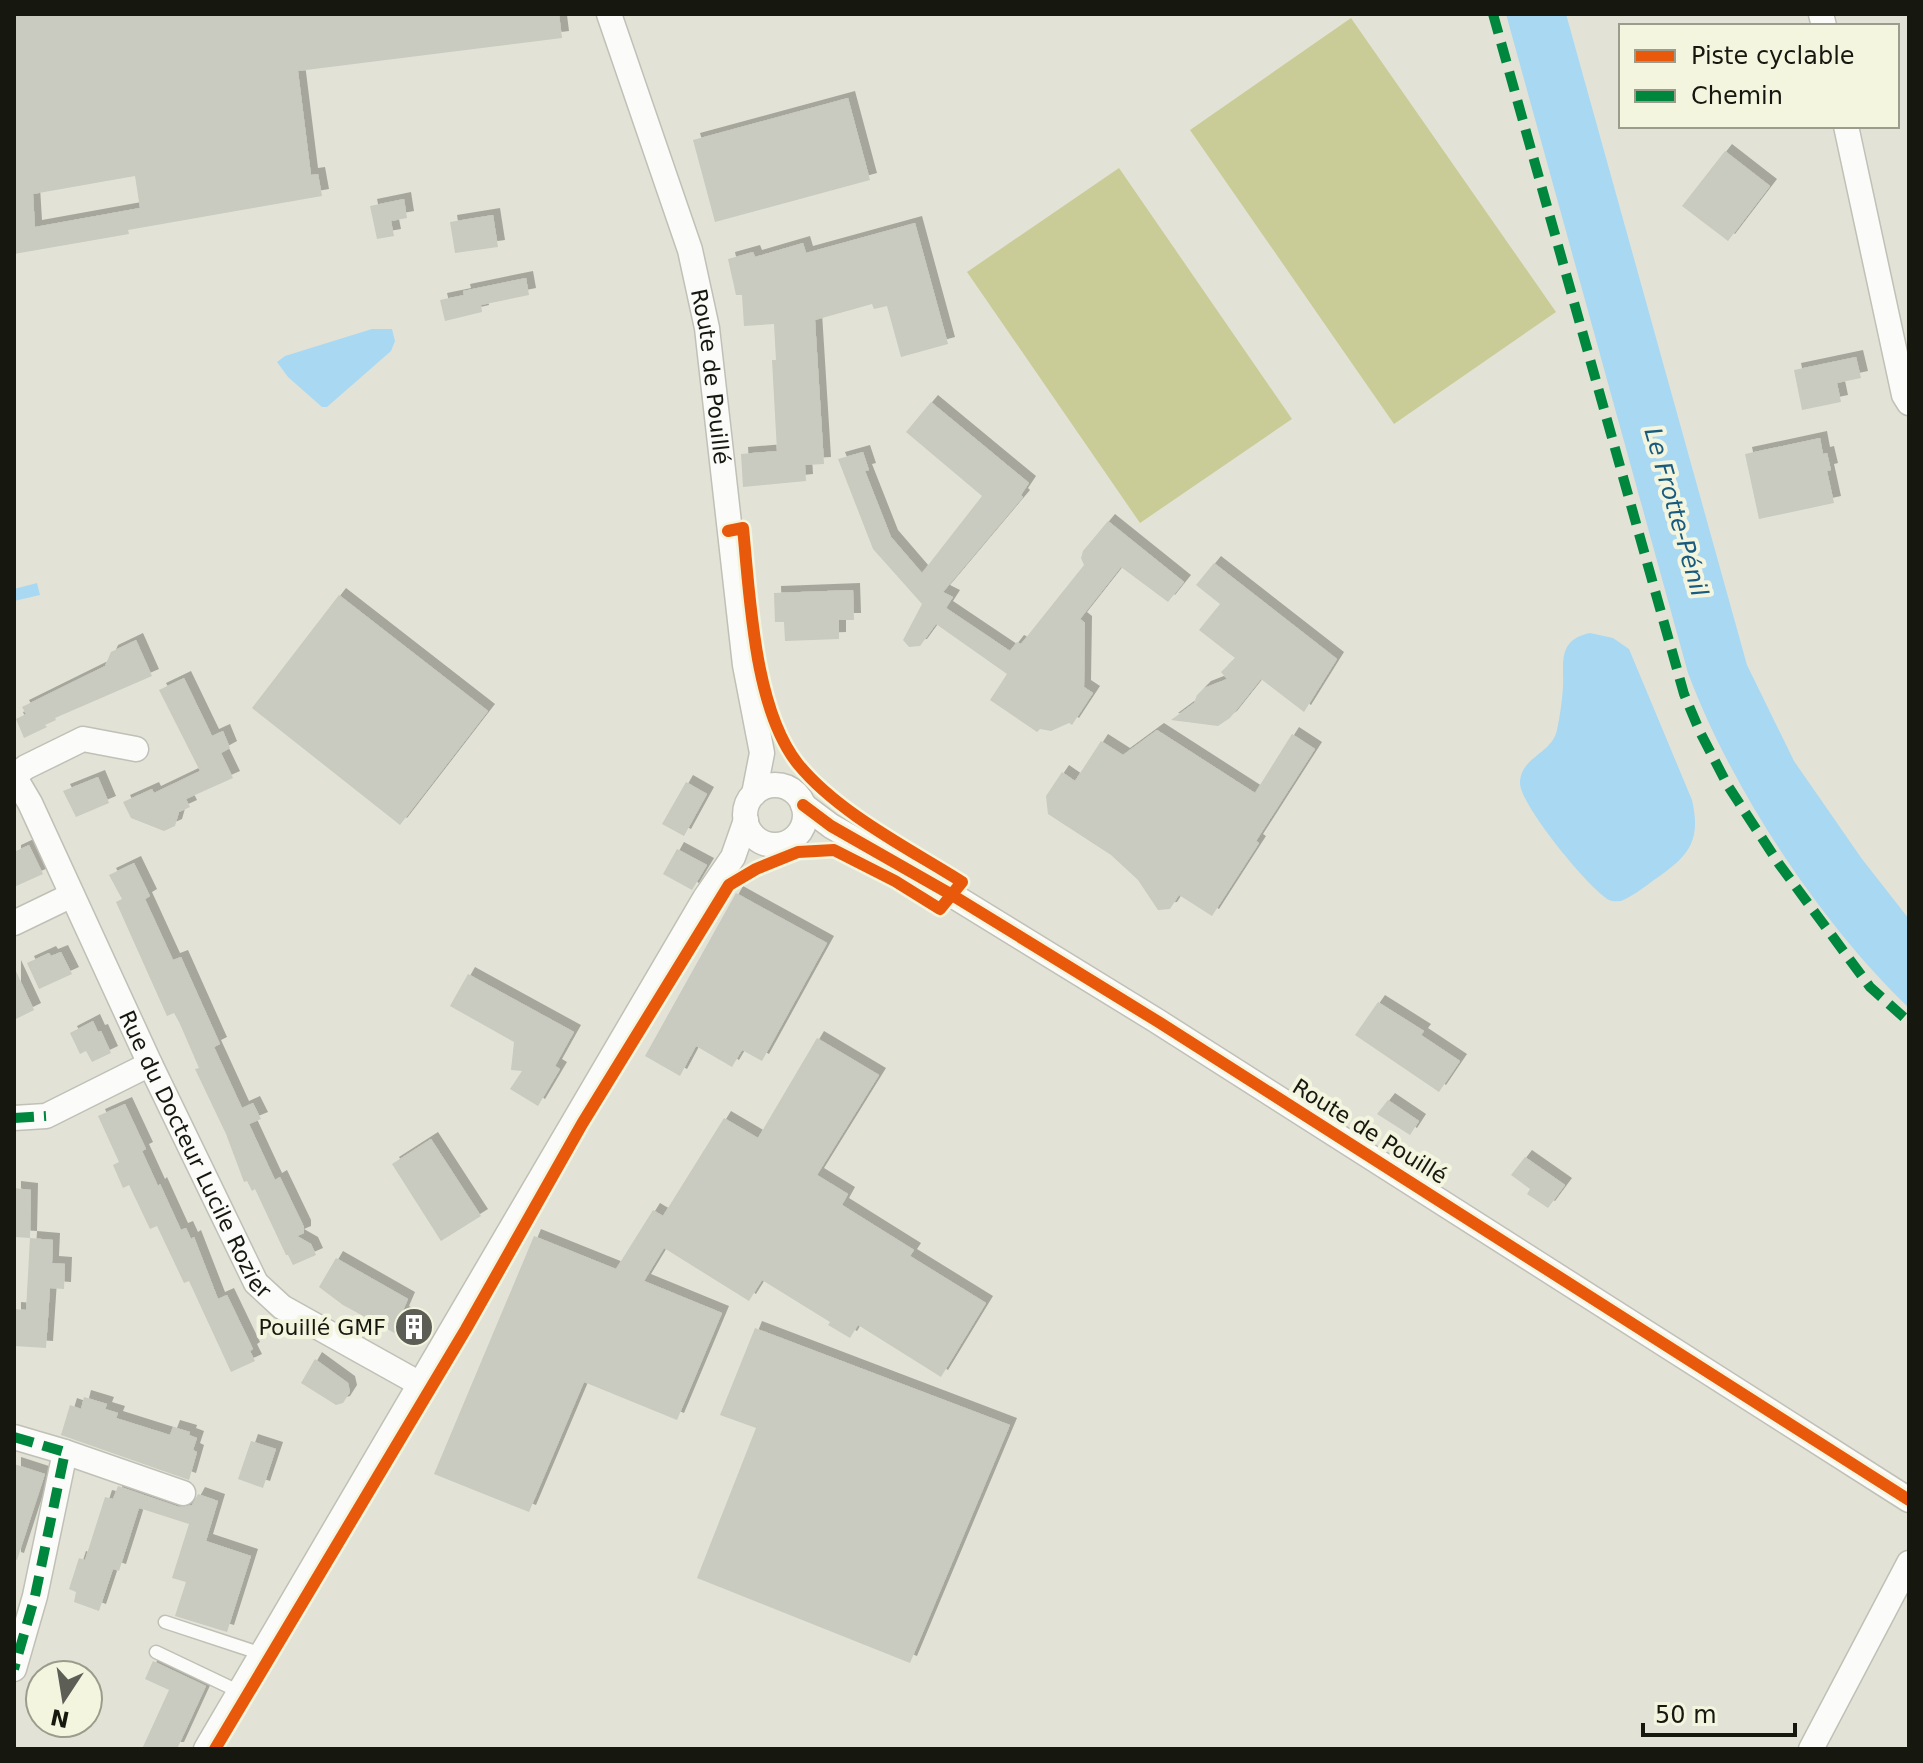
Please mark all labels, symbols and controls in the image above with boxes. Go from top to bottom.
legend [1619,24,1899,128]
text: Piste cyclable [1691,42,1855,70]
text: Chemin [1691,82,1783,110]
street label: Route de Pouillé [686,286,734,466]
water label: Le Frotte-Pénil [1639,424,1714,600]
street label: Rue du Docteur Lucile Rozier [114,1007,277,1304]
street label: Route de Pouillé [1288,1074,1451,1189]
building icon: Pouillé GMF [393,1306,435,1348]
place label: Pouillé GMF [259,1315,386,1340]
north arrow [24,1659,104,1739]
scale bar [1643,1687,1795,1737]
text: 50 m [1655,1701,1717,1729]
text: N [48,1704,72,1732]

